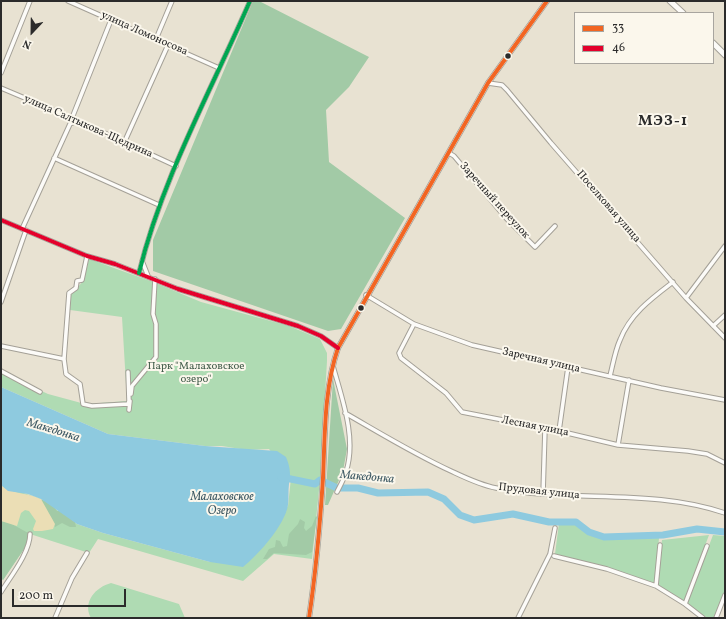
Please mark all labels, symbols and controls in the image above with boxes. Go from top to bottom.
street label: улица Ломоносова [99,9,189,59]
north arrow [12,12,52,52]
legend [574,12,714,64]
text: 33 [612,20,624,36]
text: N [21,35,34,52]
text: 46 [612,40,625,56]
unlabelled marker [503,51,513,61]
street label: улица Салтыкова-Щедрина [21,93,155,161]
district label: МЭЗ-1 [638,113,688,131]
street label: Заречный переулок [456,160,532,242]
street label: Поселковая улица [573,168,643,246]
unlabelled marker [356,303,366,313]
street label: Заречная улица [501,346,581,376]
park label: Парк "Малаховское озеро" [147,360,245,386]
street label: Лесная улица [500,414,570,440]
water label: Македонка [25,416,81,446]
water label: Македонка [339,468,395,488]
street label: Прудовая улица [498,481,580,503]
water label: Малаховское Озеро [190,491,254,519]
scale bar [14,581,128,607]
text: 200 m [19,588,53,604]

